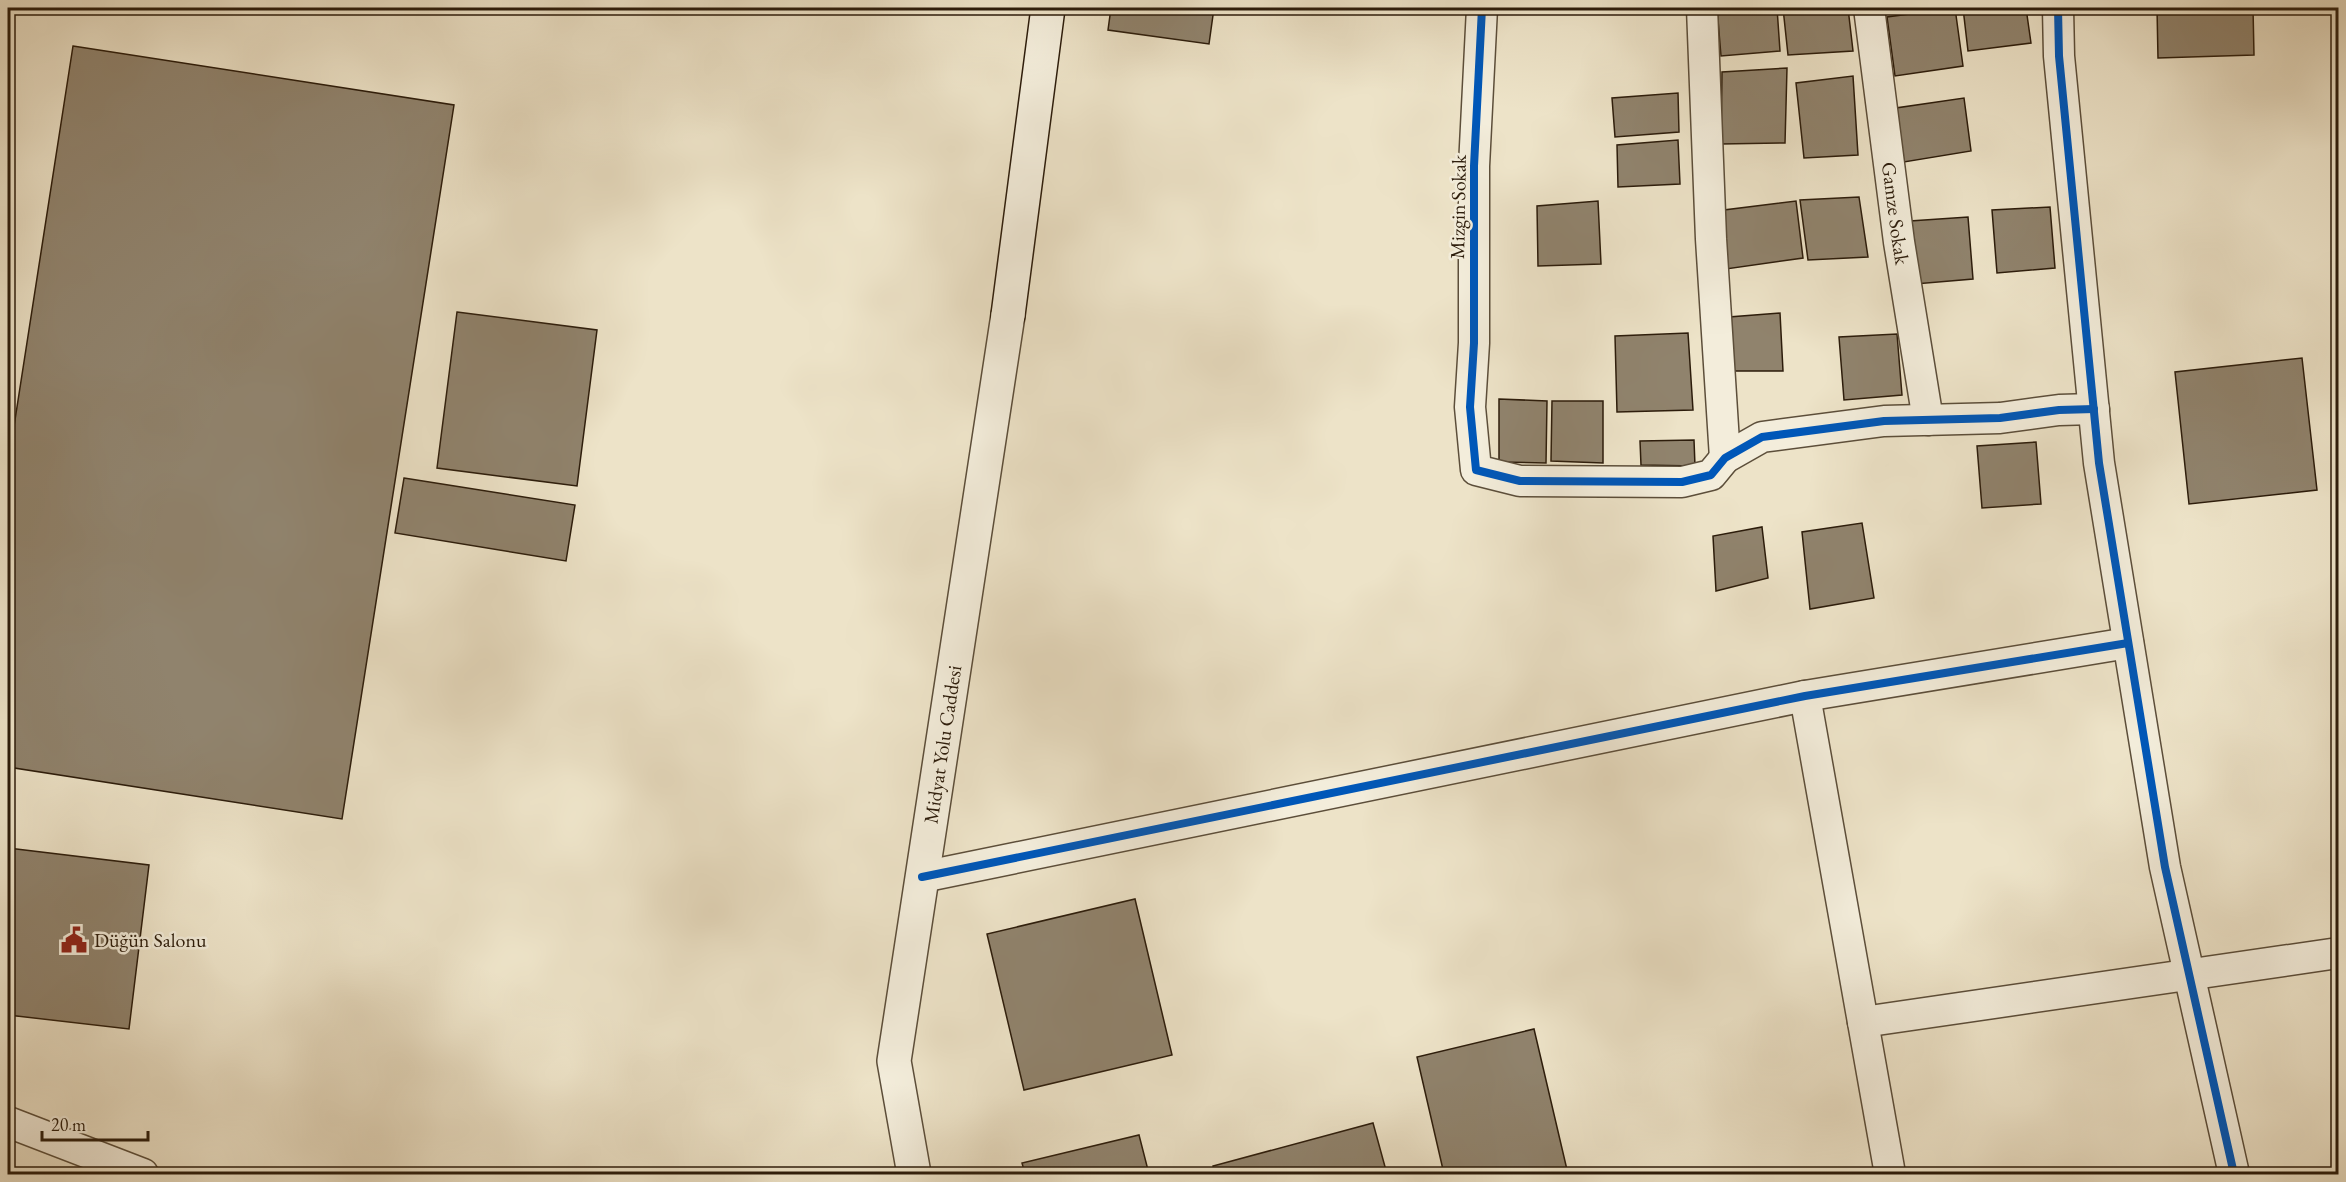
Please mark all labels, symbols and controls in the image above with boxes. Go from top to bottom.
street label: Mizgin Sokak [1444,154,1472,259]
street label: Gamze Sokak [1876,160,1916,267]
street label: Midyat Yolu Caddesi [917,663,967,825]
public building icon: Düğün Salonu [59,925,89,955]
place label: Düğün Salonu [94,927,207,953]
scale bar [42,1104,148,1142]
text: 20 m [51,1113,86,1136]

